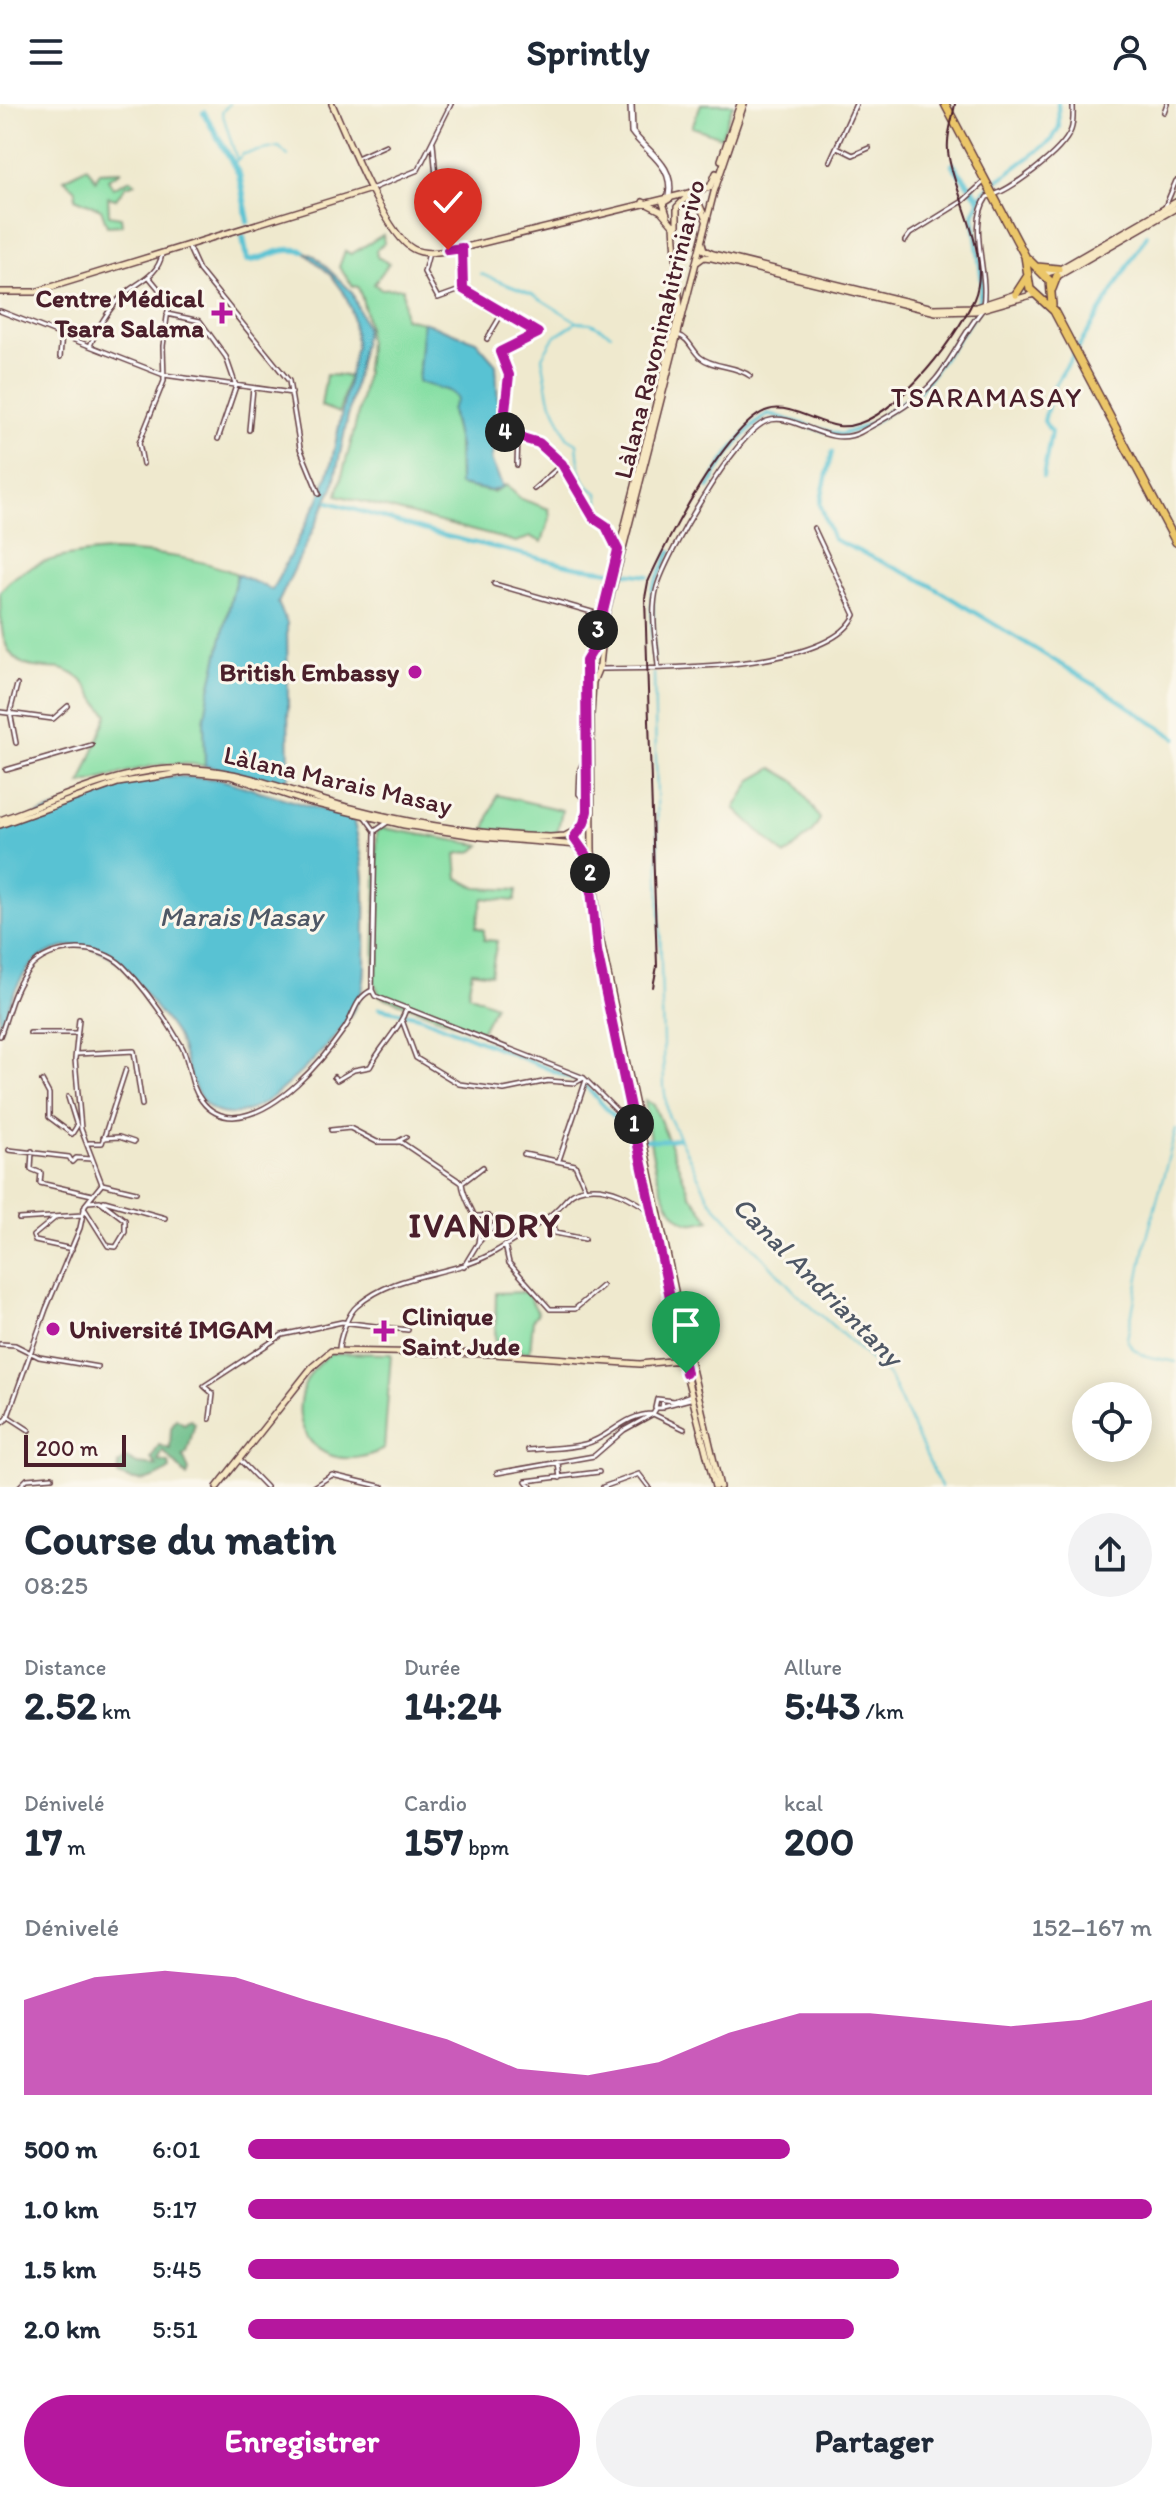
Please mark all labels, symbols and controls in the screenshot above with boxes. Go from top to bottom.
icon: menu [24,30,68,74]
icon: person [1108,30,1152,74]
text: Sprintly [526,31,650,74]
pin [414,168,482,250]
street label: Làlana Ravoninahitriniarivo [606,176,712,482]
icon: check [426,180,470,224]
place label: Centre Médical Tsara Salama [35,282,205,344]
marker: Centre Médical Tsara Salama [211,302,233,324]
district label: TSARAMASAY [891,380,1083,414]
pin: 4 [485,412,525,452]
text: 4 [498,418,512,445]
pin: 3 [578,610,618,650]
text: 3 [592,616,604,643]
place label: British Embassy [219,656,400,688]
marker: British Embassy [406,663,424,681]
street label: Làlana Marais Masay [221,738,455,822]
pin: 2 [570,853,610,893]
text: 2 [584,859,596,886]
water label: Marais Masay [159,899,326,933]
pin: 1 [614,1104,654,1144]
text: 1 [629,1110,639,1137]
water label: Canal Andriantany [726,1189,912,1375]
district label: IVANDRY [409,1205,561,1246]
pin [652,1291,720,1373]
place label: Clinique Saint Jude [402,1300,520,1362]
icon: arrive [664,1303,708,1347]
place label: Université IMGAM [69,1313,273,1345]
marker: Université IMGAM [44,1320,62,1338]
marker: Clinique Saint Jude [373,1320,395,1342]
map controls [1072,1382,1152,1462]
button: locate [1072,1382,1152,1462]
scale bar [24,1431,126,1467]
text: 200 m [36,1435,98,1462]
text: Course du matin [24,1512,336,1565]
button: share [1068,1513,1152,1597]
text: 08:25 [24,1569,88,1601]
text: Distance [24,1654,106,1681]
text: Durée [404,1654,460,1681]
text: Allure [784,1654,842,1681]
text: 2.52 [24,1681,97,1729]
text: 14:24 [404,1681,501,1729]
text: 5:43 [784,1681,861,1729]
text: km [97,1698,131,1725]
text: /km [861,1698,904,1725]
text: Dénivelé [24,1790,104,1817]
text: Cardio [404,1790,467,1817]
text: kcal [784,1790,823,1817]
text: 17 [24,1817,62,1865]
text: 157 [404,1817,463,1865]
text: 200 [784,1817,854,1865]
text: m [62,1834,86,1861]
text: bpm [463,1834,509,1861]
text: Dénivelé [24,1911,119,1943]
text: 152–167 m [1032,1911,1152,1943]
text: 500 m [24,2133,97,2165]
text: 6:01 [152,2133,200,2165]
text: 1.0 km [24,2193,99,2225]
text: 5:17 [152,2193,197,2225]
text: 1.5 km [24,2253,96,2285]
text: 5:45 [152,2253,201,2285]
text: 2.0 km [24,2313,100,2345]
text: 5:51 [152,2313,198,2345]
button: Enregistrer [24,2395,580,2487]
button: Partager [596,2395,1152,2487]

